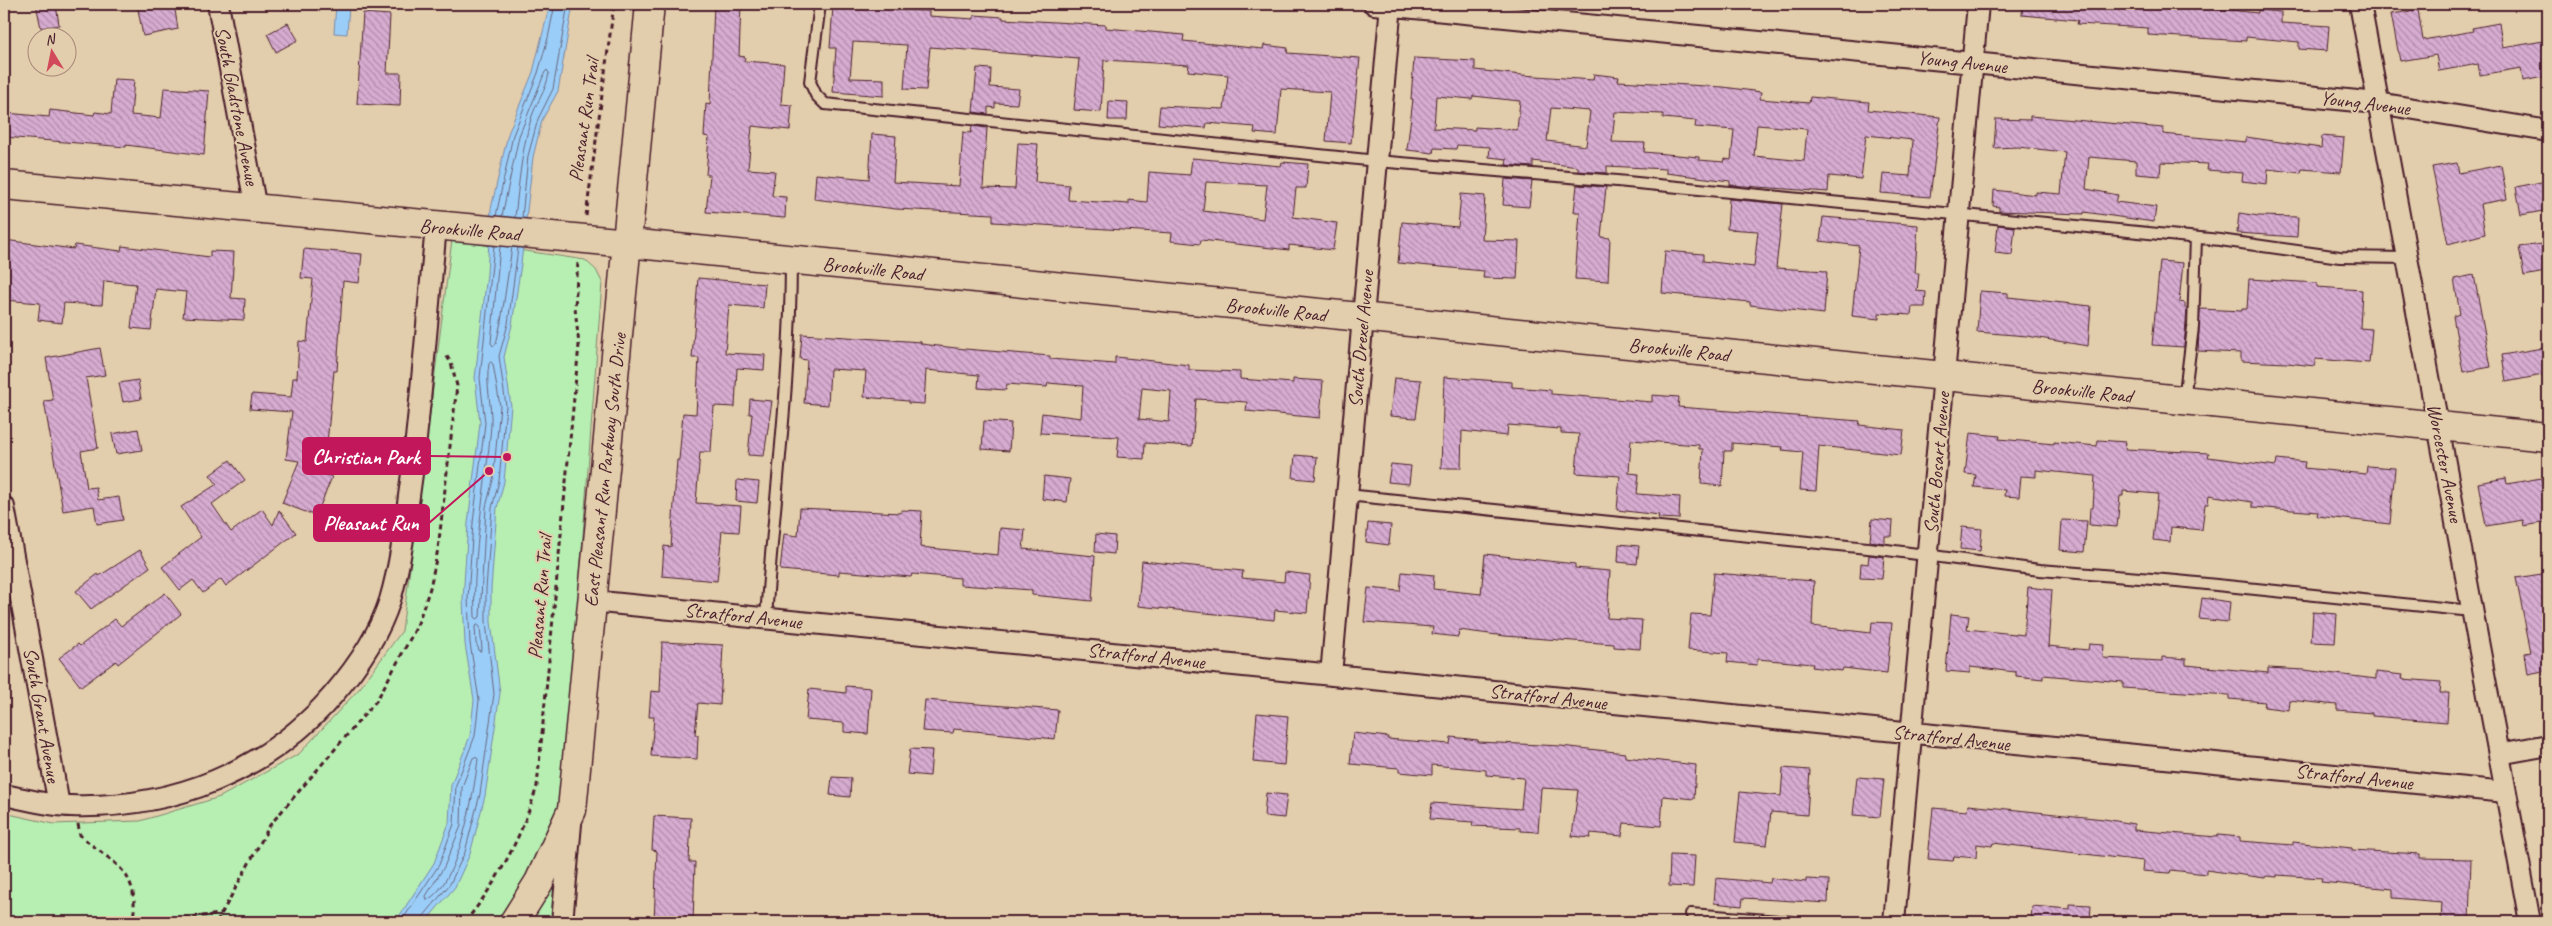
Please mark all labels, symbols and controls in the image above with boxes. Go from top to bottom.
street label: South Gladstone Avenue [209,25,265,189]
north arrow [28,28,78,78]
text: N [44,30,58,49]
street label: Young Avenue [1916,45,2010,79]
street label: Pleasant Run Trail [563,53,606,183]
street label: Young Avenue [2319,85,2413,121]
street label: Brookville Road [419,213,525,247]
street label: Brookville Road [821,251,928,287]
street label: South Drexel Avenue [1343,268,1380,409]
street label: Brookville Road [1224,292,1331,328]
street label: East Pleasant Run Parkway South Drive [578,330,632,608]
street label: Brookville Road [1627,332,1734,368]
street label: Brookville Road [2030,373,2137,409]
street label: South Bosart Avenue [1918,390,1956,535]
street label: Worcester Avenue [2421,402,2469,526]
callout: Christian Park [303,438,430,474]
text: Christian Park [312,444,422,470]
callout: Pleasant Run [314,505,429,541]
text: Pleasant Run [323,510,419,536]
street label: Pleasant Run Trail [522,530,558,660]
street label: Stratford Avenue [683,597,804,635]
street label: Stratford Avenue [1086,637,1207,675]
street label: South Grant Avenue [18,646,66,786]
street label: Stratford Avenue [1488,678,1609,716]
street label: Stratford Avenue [1891,719,2012,757]
street label: Stratford Avenue [2294,758,2415,796]

